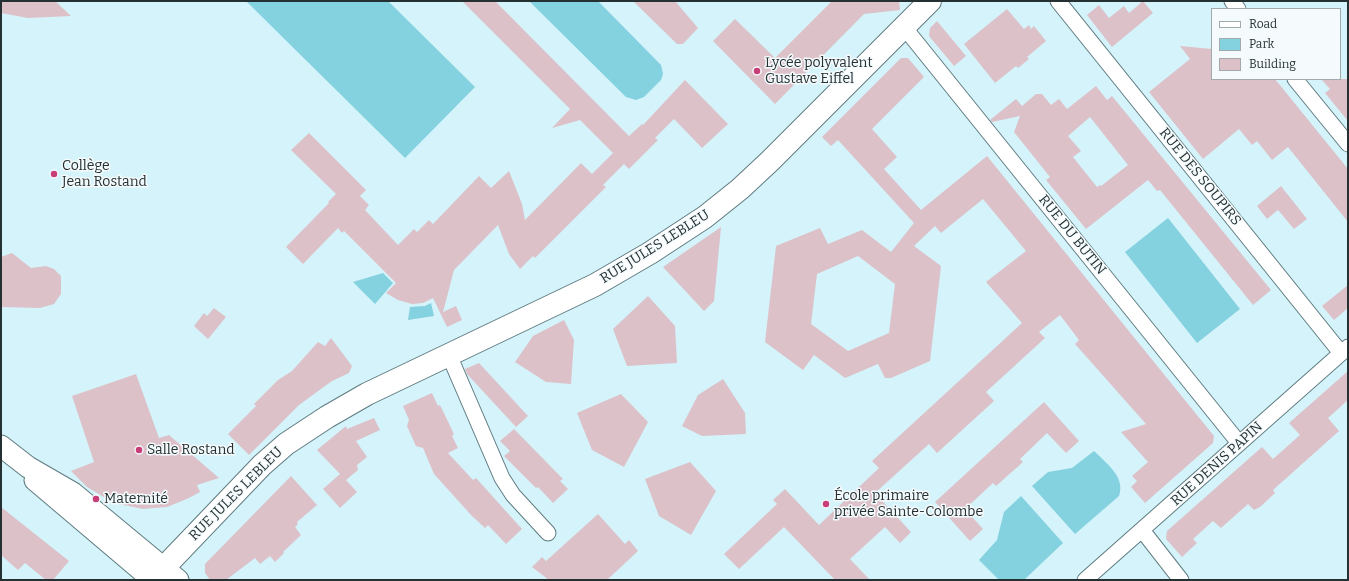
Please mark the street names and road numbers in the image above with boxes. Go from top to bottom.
street label: RUE DES SOUPIRS [1156,125,1244,229]
street label: RUE DU BUTIN [1035,192,1109,278]
street label: RUE JULES LEBLEU [597,207,713,287]
street label: RUE DENIS PAPIN [1168,418,1266,510]
street label: RUE JULES LEBLEU [186,444,286,544]

